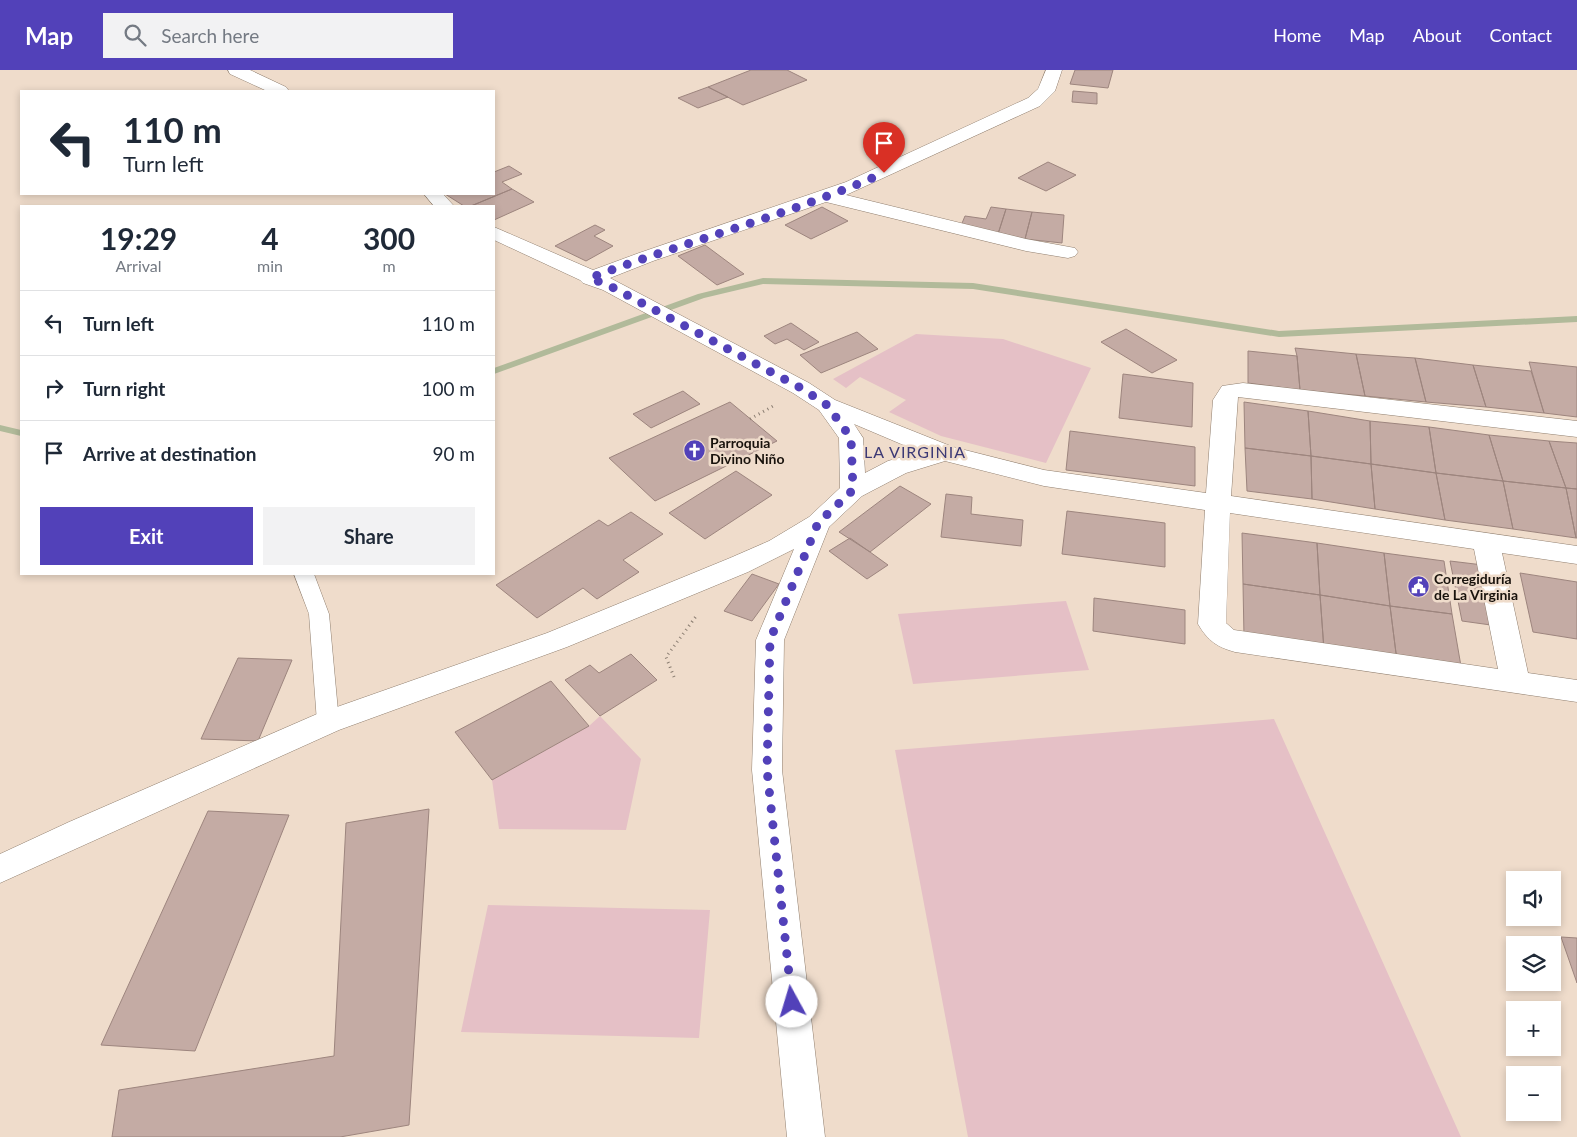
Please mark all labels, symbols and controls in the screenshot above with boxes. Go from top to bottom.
search box [103,13,453,58]
text: Map [25,21,73,50]
icon: search [121,21,149,49]
text: Search here [161,24,259,47]
text: Home [1273,24,1321,46]
text: Map [1349,24,1385,46]
text: About [1413,24,1462,46]
text: Contact [1490,24,1552,46]
text: 110 m [123,108,222,150]
icon: left [40,110,105,175]
pin [863,122,905,173]
icon: arrive [870,129,898,157]
text: Turn left [123,150,204,177]
text: 19:29 [100,220,177,256]
text: 4 [261,220,279,256]
text: 300 [363,220,415,256]
text: Arrival [115,256,162,275]
text: min [257,256,283,275]
text: m [382,256,396,275]
icon: left [40,309,68,337]
text: Turn left [83,312,154,335]
text: 110 m [421,312,475,335]
icon: right [40,374,68,402]
text: Turn right [83,377,165,400]
text: 100 m [421,377,475,400]
place label: Parroquia Divino Niño [710,434,785,467]
church icon: Parroquia Divino Niño [682,438,706,462]
icon: arrive [40,439,68,467]
text: Arrive at destination [83,442,256,465]
text: 90 m [432,442,475,465]
district label: LA VIRGINIA [864,442,966,461]
button: Exit [40,507,253,565]
button: Share [263,507,475,565]
place label: Corregiduría de La Virginia [1434,570,1518,603]
public building icon: Corregiduría de La Virginia [1406,574,1430,598]
map controls [1506,871,1561,1121]
button: sound [1506,871,1561,926]
button: layers [1506,936,1561,991]
position arrow [765,975,817,1027]
button: + [1506,1001,1561,1056]
button: − [1506,1066,1561,1121]

